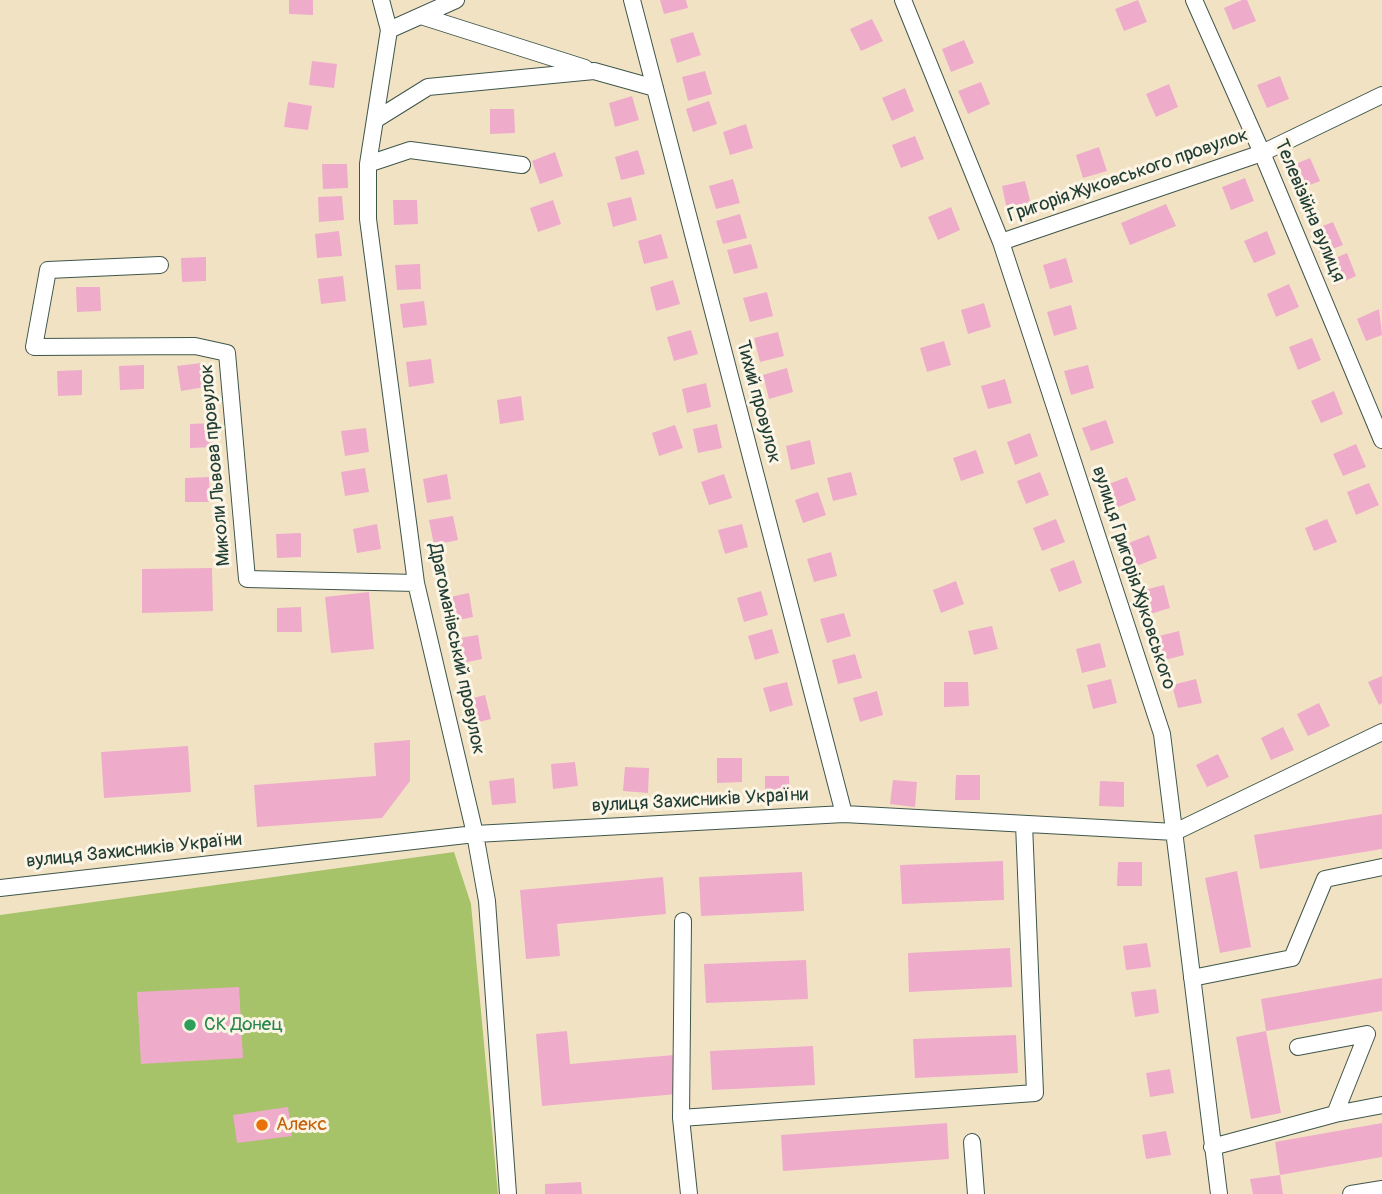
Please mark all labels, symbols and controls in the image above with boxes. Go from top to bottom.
street label: Григорія Жуковського провулок [1005,124,1251,228]
street label: Телевізійна вулиця [1269,136,1349,286]
street label: Тихий провулок [731,338,785,466]
street label: Миколи Львова провулок [196,363,236,567]
street label: вулиця Григорія Жуковського [1086,463,1180,693]
street label: Драгоманівський провулок [422,541,490,757]
street label: вулиця Захисників України [591,784,809,818]
street label: вулиця Захисників України [25,828,243,874]
place label: СК Донец [204,1014,283,1036]
marker: СК Донец [182,1017,198,1033]
place label: Алекс [276,1114,327,1136]
marker: Алекс [254,1117,270,1133]

